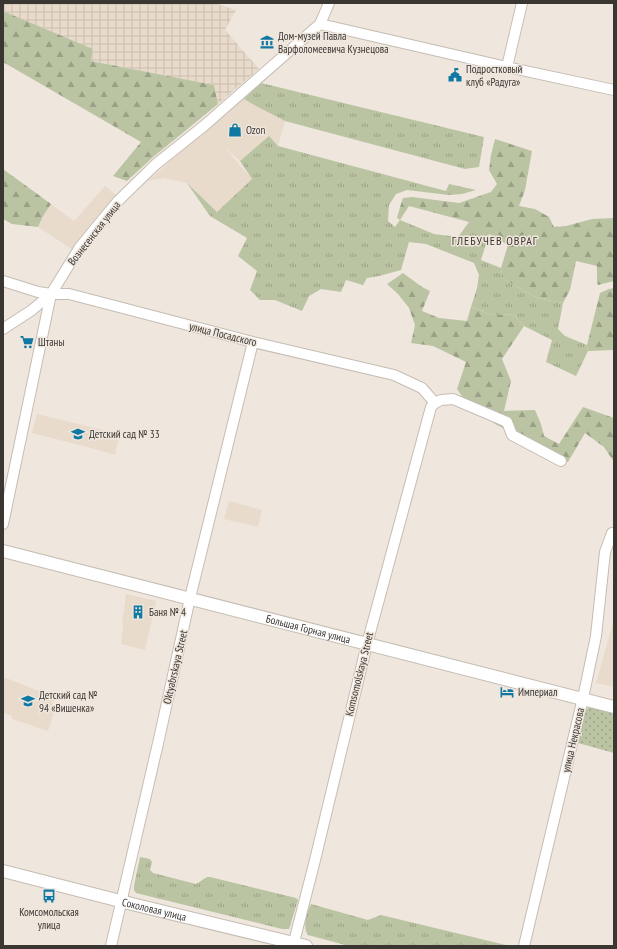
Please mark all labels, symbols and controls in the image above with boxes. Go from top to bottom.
place label: Дом-музей Павла Варфоломеевича Кузнецова [278,29,389,56]
museum icon: Дом-музей Павла Варфоломеевича Кузнецова [259,34,275,50]
place label: Подростковый клуб «Радуга» [466,62,523,89]
public building icon: Подростковый клуб «Радуга» [447,67,463,83]
shop icon: Ozon [227,122,243,138]
place label: Ozon [246,123,265,137]
street label: Вознесенская улица [65,198,123,268]
district label: ГЛЕБУЧЕВ ОВРАГ [452,233,538,248]
street label: улица Посадского [188,319,259,349]
supermarket icon: Штаны [19,334,35,350]
place label: Штаны [38,335,64,349]
school or university icon: Детский сад № 33 [70,426,86,442]
place label: Детский сад № 33 [89,427,160,441]
building icon: Баня № 4 [130,604,146,620]
place label: Баня № 4 [149,605,186,619]
street label: Большая Горная улица [264,611,352,646]
street label: Oktyabrskaya Street [160,629,190,705]
street label: Komsomolskaya Street [342,631,376,717]
hotel icon: Империал [499,684,515,700]
place label: Империал [518,685,558,699]
place label: Детский сад № 94 «Вишенка» [39,688,97,715]
school or university icon: Детский сад № 94 «Вишенка» [20,693,36,709]
street label: улица Некрасова [559,706,587,774]
bus stop icon: Комсомольская улица [41,888,57,904]
street label: Соколовая улица [121,895,188,924]
place label: Комсомольская улица [19,905,79,932]

